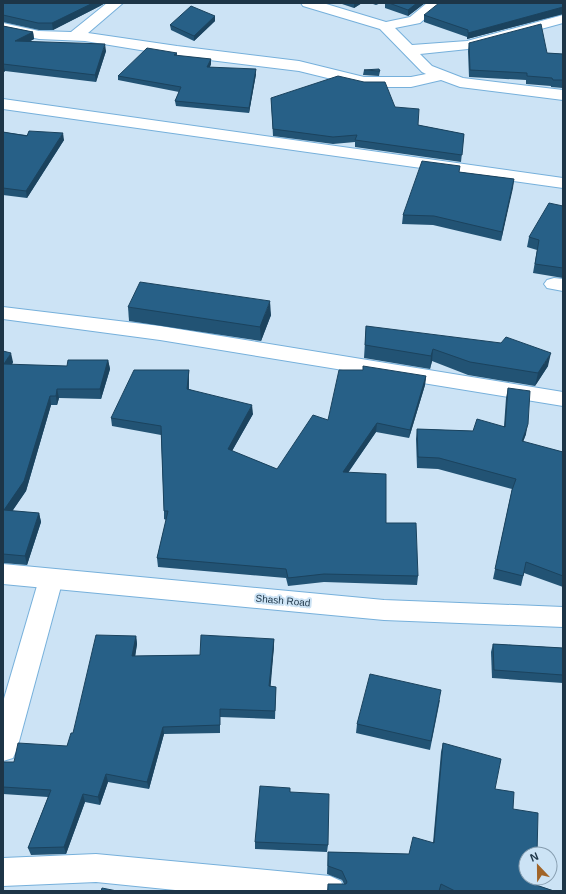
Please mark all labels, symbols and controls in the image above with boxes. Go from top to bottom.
street label: Shash Road [255,593,311,608]
north arrow [518,846,558,886]
text: N [528,850,540,864]

